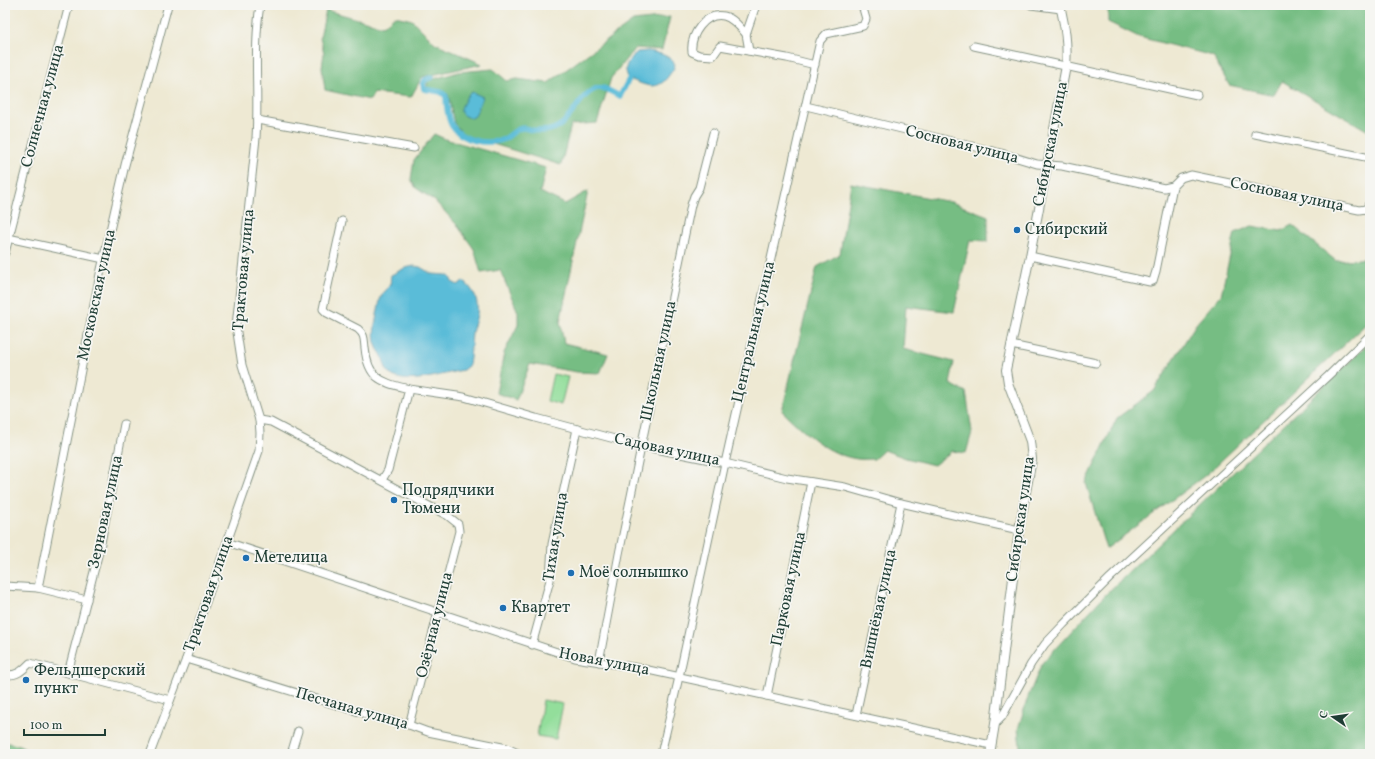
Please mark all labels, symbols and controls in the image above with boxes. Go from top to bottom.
street label: Солнечная улица [16,42,70,170]
street label: Сибирская улица [1028,80,1074,208]
street label: Сосновая улица [903,120,1021,170]
street label: Сосновая улица [1228,172,1346,218]
street label: Трактовая улица [228,208,260,332]
place label: Сибирский [1025,219,1108,241]
marker: Сибирский [1012,225,1022,235]
street label: Московская улица [72,227,122,363]
street label: Центральная улица [727,259,781,405]
street label: Школьная улица [635,299,683,423]
street label: Садовая улица [612,428,722,472]
street label: Зерновая улица [83,453,129,571]
street label: Сибирская улица [1001,455,1041,583]
place label: Подрядчики Тюмени [402,480,495,520]
street label: Тихая улица [538,491,574,583]
marker: Подрядчики Тюмени [389,495,399,505]
street label: Парковая улица [766,529,812,649]
street label: Трактовая улица [179,532,239,656]
place label: Метелица [254,547,328,569]
street label: Вишнёвая улица [856,547,902,671]
marker: Метелица [241,553,251,563]
place label: Моё солнышко [579,562,688,584]
marker: Моё солнышко [566,568,576,578]
street label: Озёрная улица [411,570,459,680]
place label: Квартет [511,597,570,619]
marker: Квартет [498,603,508,613]
street label: Новая улица [557,642,651,682]
place label: Фельдшерский пункт [34,660,146,700]
marker: Фельдшерский пункт [21,675,31,685]
street label: Песчаная улица [293,682,411,736]
north arrow [1313,697,1353,737]
text: С [1317,710,1333,720]
scale bar [24,711,105,737]
text: 100 m [30,718,63,734]

